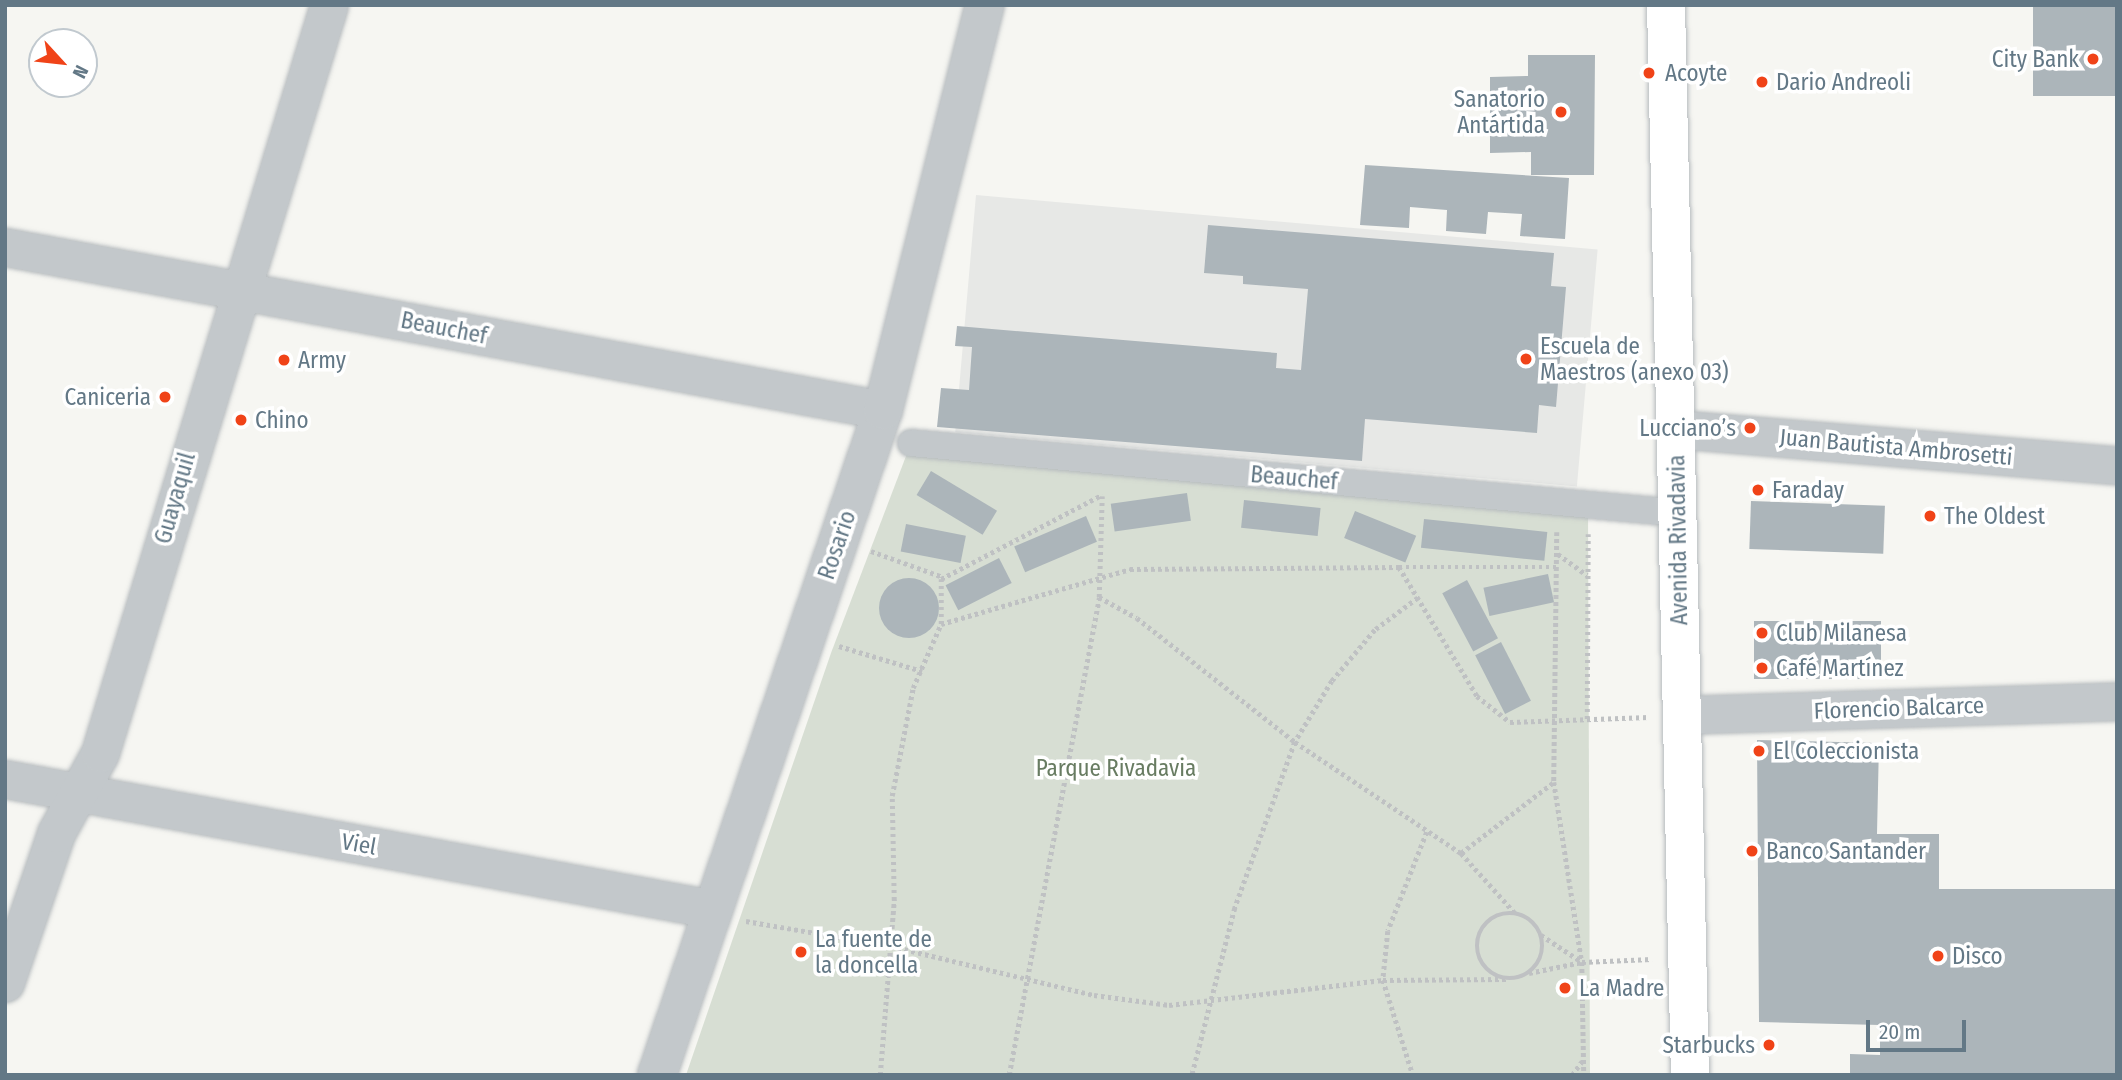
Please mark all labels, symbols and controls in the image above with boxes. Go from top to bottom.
north arrow [28,28,98,98]
place label: City Bank [1992,45,2079,73]
marker: City Bank [2085,51,2101,67]
place label: Acoyte [1665,59,1727,87]
text: N [68,62,93,82]
marker: Acoyte [1639,63,1659,83]
place label: Dario Andreoli [1776,68,1911,96]
marker: Dario Andreoli [1754,74,1770,90]
place label: Sanatorio Antártida [1454,85,1545,139]
marker: Sanatorio Antártida [1551,102,1571,122]
street label: Beauchef [398,306,490,350]
place label: Escuela de Maestros (anexo 03) [1540,332,1729,386]
place label: Army [298,346,346,374]
marker: Escuela de Maestros (anexo 03) [1518,351,1534,367]
marker: Army [276,352,292,368]
place label: Caniceria [64,383,151,411]
marker: Caniceria [157,389,173,405]
place label: Chino [255,406,309,434]
marker: Chino [233,412,249,428]
place label: Lucciano’s [1639,414,1736,442]
marker: Lucciano’s [1742,420,1758,436]
street label: Juan Bautista Ambrosetti [1778,423,2014,471]
street label: Guayaquil [149,449,201,547]
street label: Avenida Rivadavia [1663,454,1693,626]
street label: Beauchef [1249,460,1339,496]
place label: Faraday [1772,476,1844,504]
marker: Faraday [1750,482,1766,498]
place label: The Oldest [1944,502,2045,530]
street label: Rosario [812,507,862,583]
marker: The Oldest [1922,508,1938,524]
place label: Club Milanesa [1776,619,1907,647]
marker: Club Milanesa [1754,625,1770,641]
place label: Café Martínez [1776,654,1904,682]
marker: Café Martínez [1754,660,1770,676]
street label: Florencio Balcarce [1813,691,1985,725]
place label: El Coleccionista [1773,737,1919,765]
marker: El Coleccionista [1751,743,1767,759]
park label: Parque Rivadavia [1036,754,1196,782]
street label: Viel [339,827,379,861]
place label: Banco Santander [1766,837,1926,865]
marker: Banco Santander [1744,843,1760,859]
place label: La fuente de la doncella [815,925,932,979]
place label: Disco [1952,942,2002,970]
marker: La fuente de la doncella [793,944,809,960]
marker: Disco [1930,948,1946,964]
place label: La Madre [1579,974,1664,1002]
marker: La Madre [1557,980,1573,996]
scale bar [1870,1006,1970,1050]
text: 20 m [1879,1019,1920,1045]
place label: Starbucks [1662,1031,1755,1059]
marker: Starbucks [1761,1037,1777,1053]

